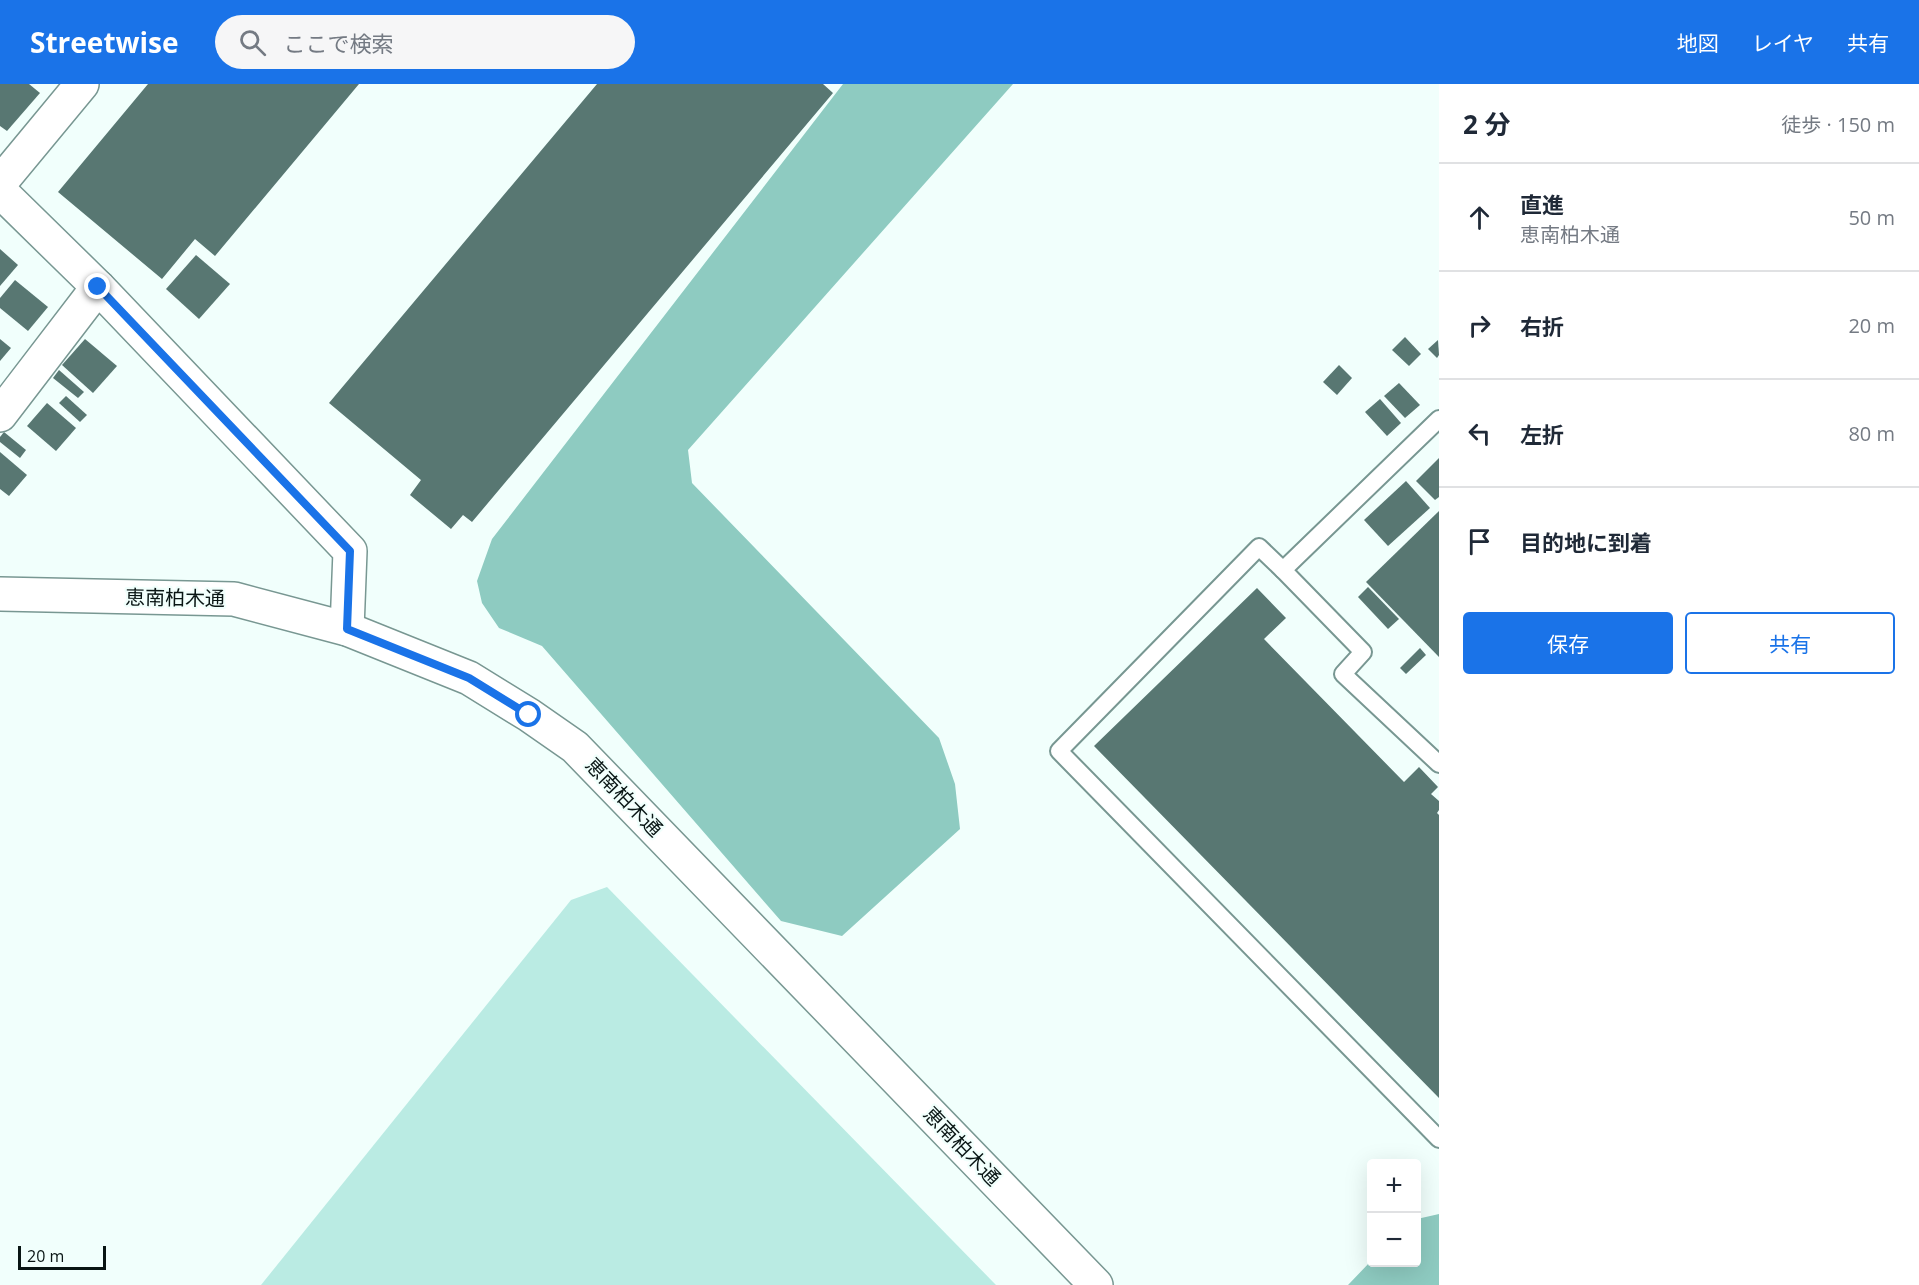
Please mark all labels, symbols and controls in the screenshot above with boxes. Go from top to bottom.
search box [215,15,635,69]
text: Streetwise [30,23,179,61]
icon: search [236,26,269,59]
text: ここで検索 [284,28,394,58]
text: 地図 [1677,29,1719,57]
text: レイヤ [1752,29,1814,57]
text: 共有 [1847,29,1889,57]
text: 2 分 [1463,106,1511,142]
text: 徒歩 · 150 m [1781,111,1895,138]
text: 直進 [1520,189,1564,219]
icon: ahead [1463,201,1496,234]
text: 50 m [1848,204,1895,231]
text: 恵南柏木通 [1520,221,1620,248]
route end [84,273,110,299]
icon: right [1463,309,1496,342]
text: 右折 [1520,311,1564,341]
text: 20 m [1848,312,1895,339]
icon: left [1463,417,1496,450]
text: 左折 [1520,419,1564,449]
text: 80 m [1848,420,1895,447]
icon: arrive [1463,525,1496,558]
text: 目的地に到着 [1520,527,1652,557]
street label: 恵南柏木通 [125,583,225,612]
button: 保存 [1463,612,1673,674]
button: 共有 [1685,612,1895,674]
route start [515,701,541,727]
street label: 恵南柏木通 [580,751,669,842]
street label: 恵南柏木通 [918,1100,1007,1191]
map controls [1367,1159,1421,1267]
button: + [1367,1159,1421,1213]
button: − [1367,1213,1421,1267]
scale bar [18,1243,106,1270]
text: 20 m [27,1245,64,1267]

